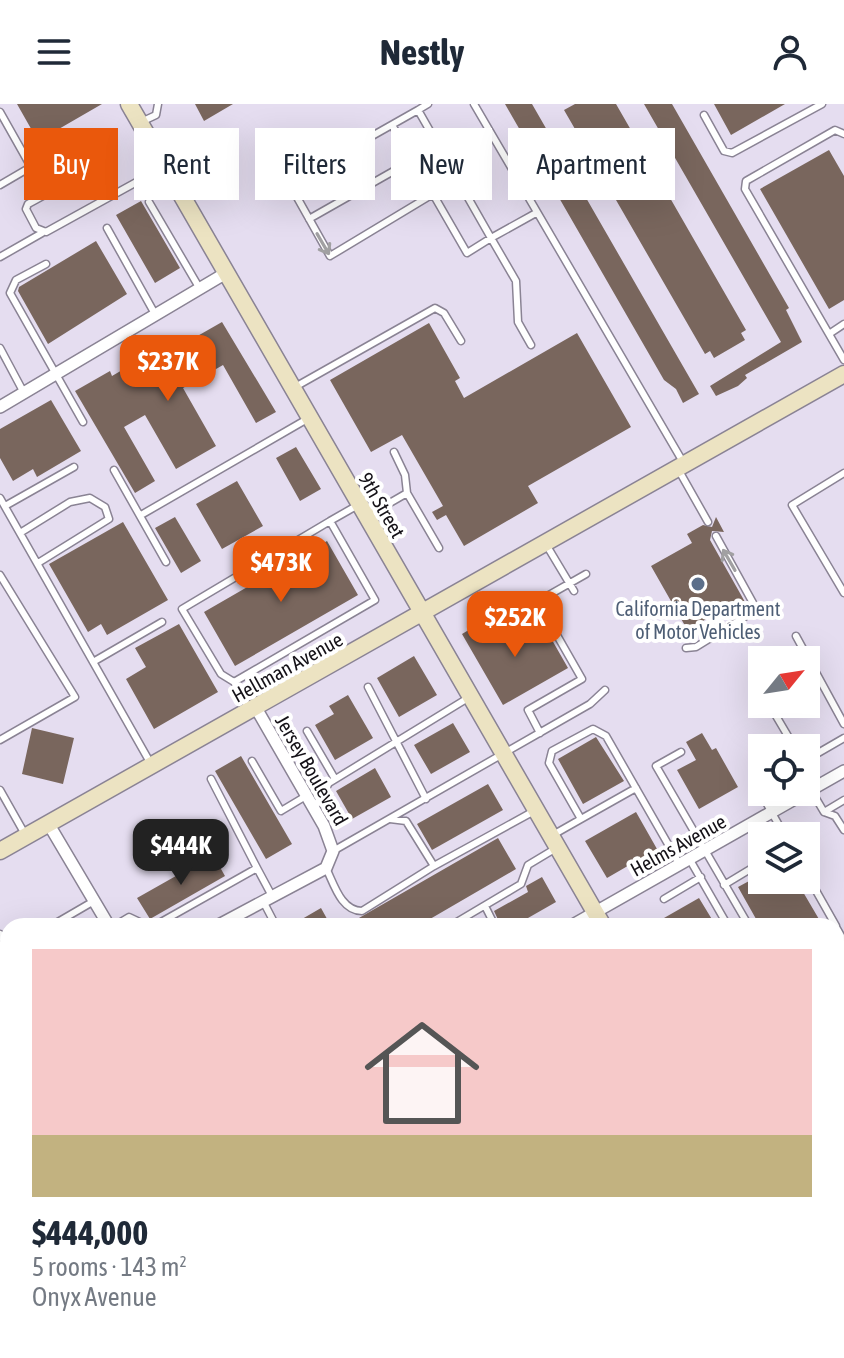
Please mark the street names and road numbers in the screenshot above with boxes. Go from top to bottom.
street label: 9th Street [354,468,410,542]
street label: Hellman Avenue [228,627,346,707]
street label: Jersey Boulevard [271,711,353,829]
street label: Helms Avenue [626,809,730,881]

